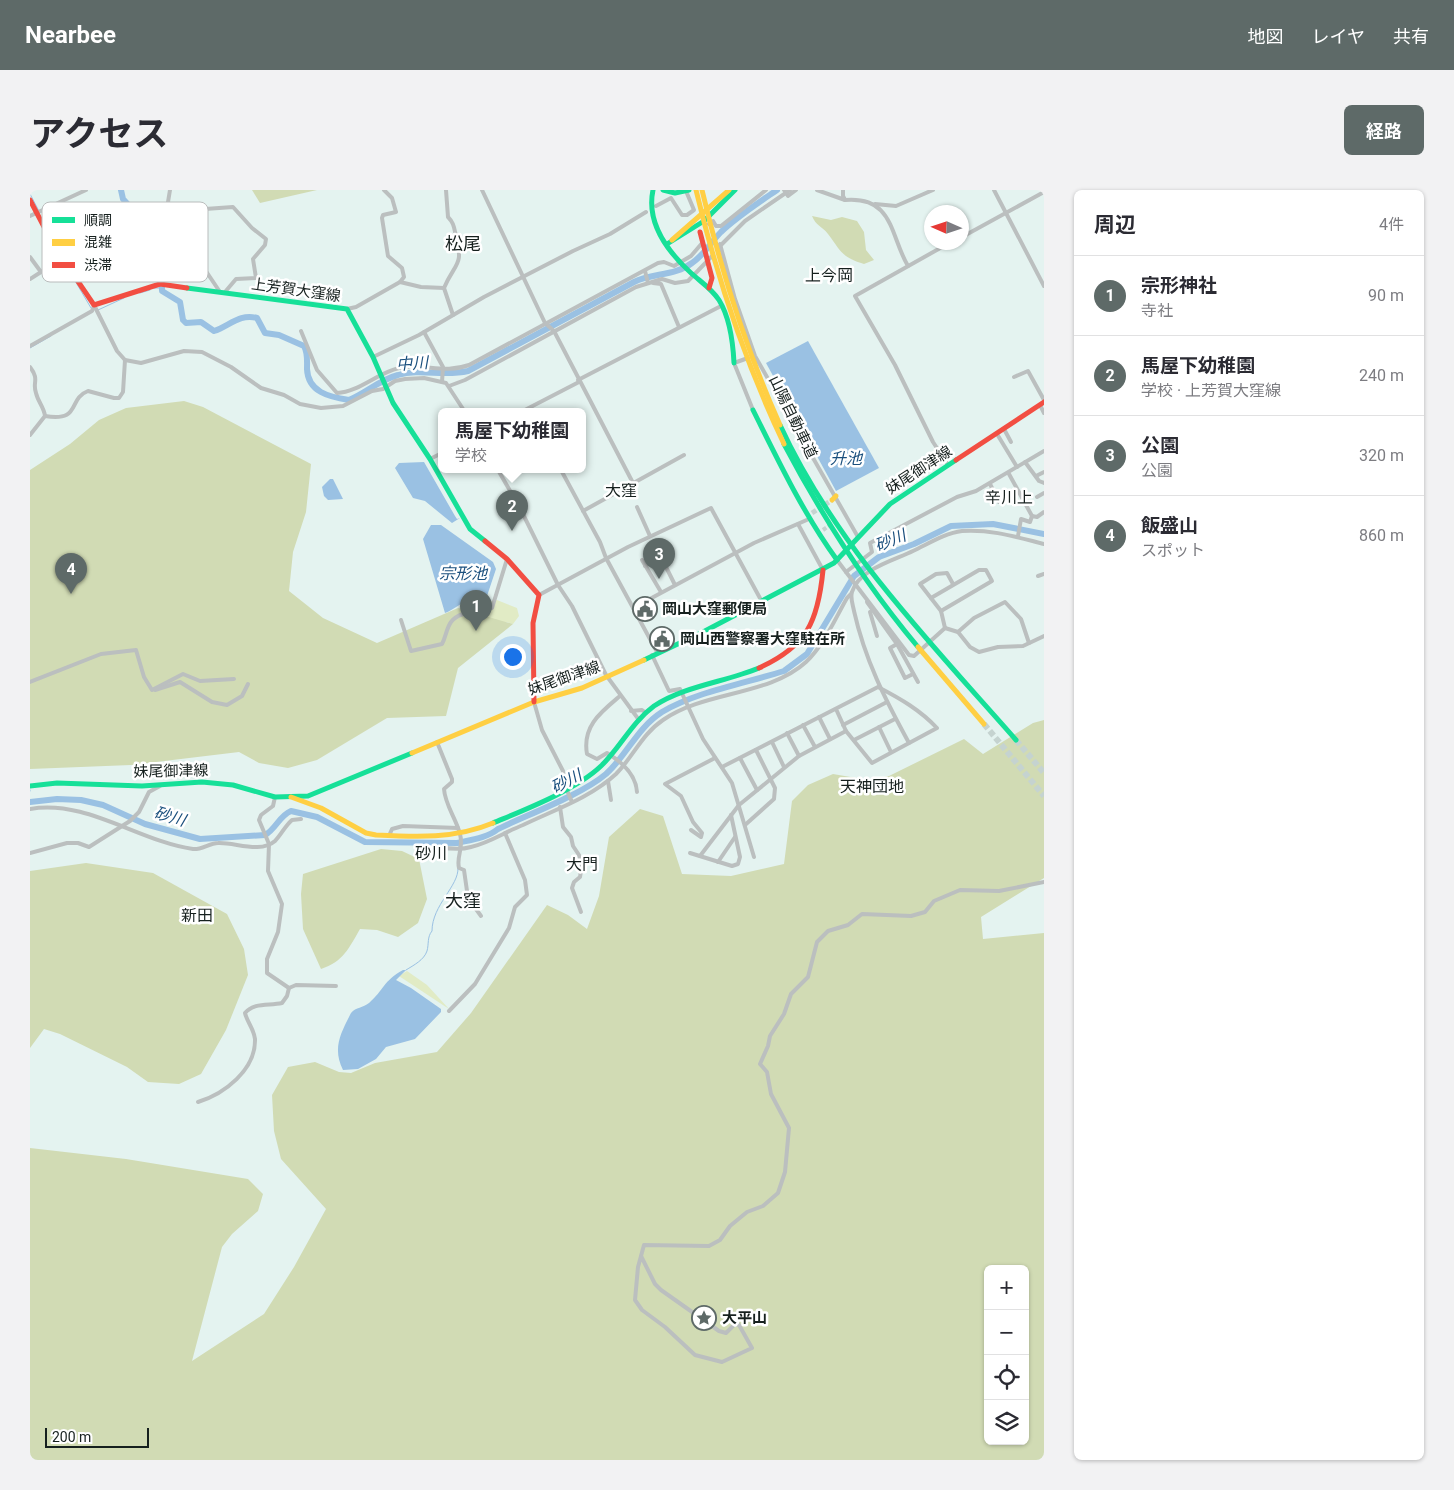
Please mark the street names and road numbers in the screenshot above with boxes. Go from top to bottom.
street label: 上芳賀大窪線 [250,275,342,305]
street label: 山陽自動車道 [765,373,821,461]
street label: 妹尾御津線 [883,442,955,498]
street label: 妹尾御津線 [526,657,602,699]
street label: 妹尾御津線 [133,761,209,781]

